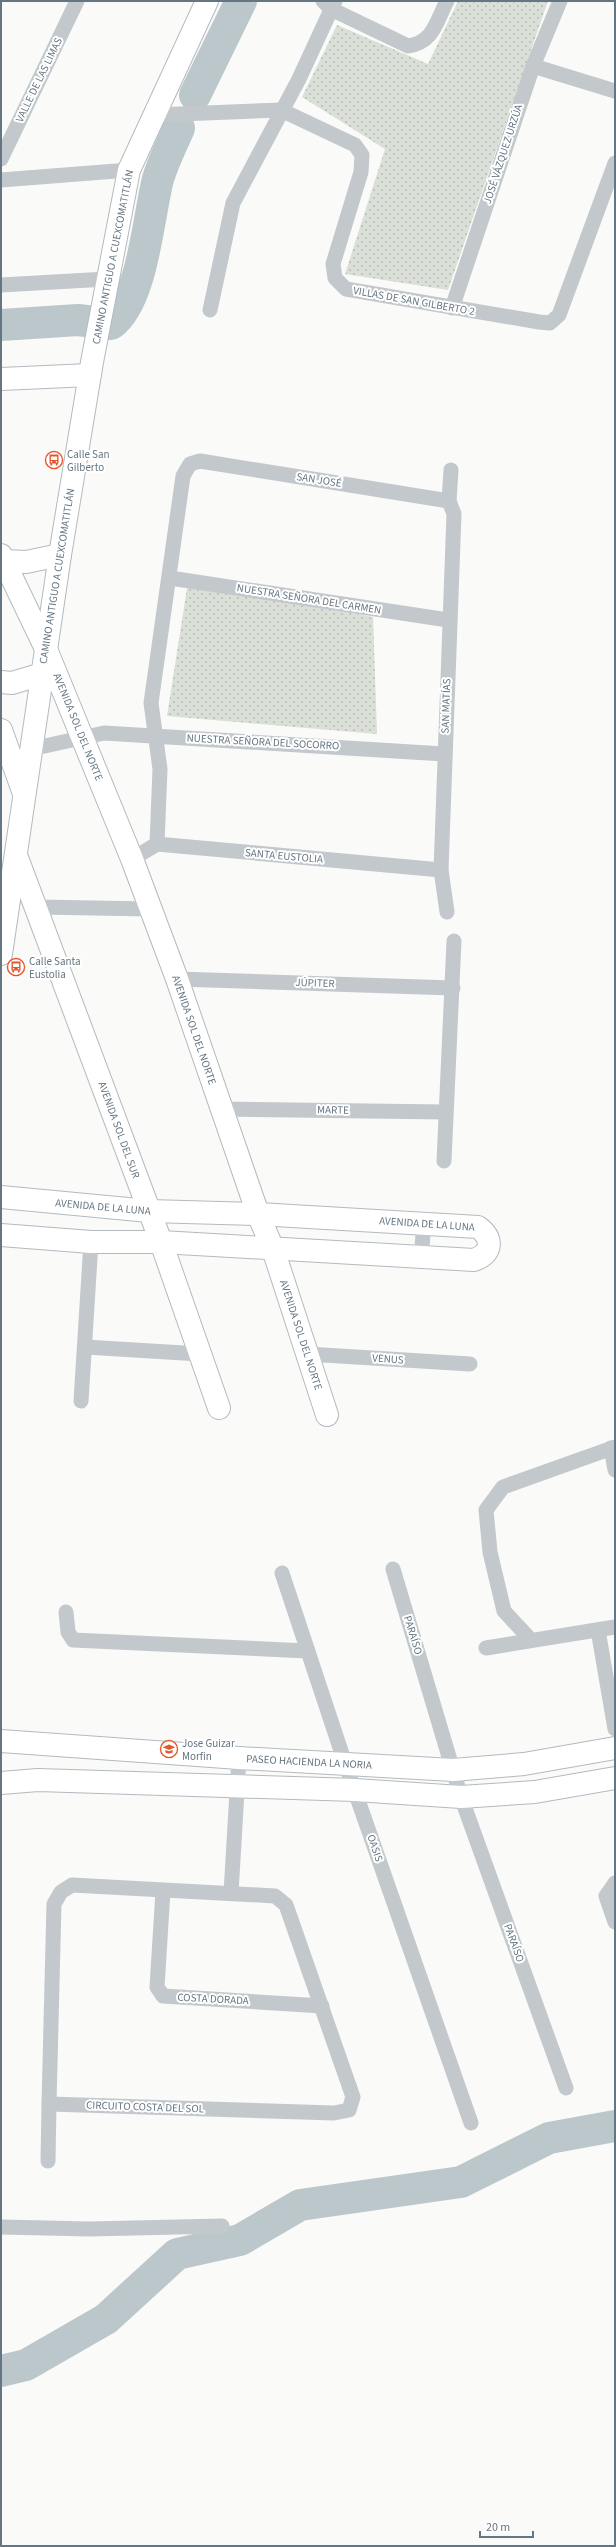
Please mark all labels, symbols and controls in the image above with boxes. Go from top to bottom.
street label: VALLE DE LAS LIMAS [12,35,66,125]
street label: JOSÉ VÁZQUEZ URZÚA [480,102,526,206]
street label: CAMINO ANTIGUO A CUEXCOMATITLÁN [89,168,137,346]
street label: VILLAS DE SAN GILBERTO 2 [352,283,476,319]
place label: Calle San Gilberto [67,447,110,475]
bus stop icon: Calle San Gilberto [44,450,64,470]
street label: SAN JOSÉ [295,469,343,491]
street label: CAMINO ANTIGUO A CUEXCOMATITLÁN [36,487,78,665]
street label: NUESTRA SEÑORA DEL CARMEN [236,580,382,618]
street label: AVENIDA SOL DEL NORTE [49,671,107,783]
street label: SAN MATÍAS [438,678,454,734]
street label: NUESTRA SEÑORA DEL SOCORRO [186,731,340,753]
street label: SANTA EUSTOLIA [244,845,324,867]
place label: Calle Santa Eustolia [29,954,81,982]
bus stop icon: Calle Santa Eustolia [6,957,26,977]
street label: AVENIDA SOL DEL NORTE [168,973,220,1087]
street label: JÚPITER [295,975,335,991]
street label: AVENIDA SOL DEL SUR [94,1079,144,1181]
street label: MARTE [317,1102,349,1118]
street label: AVENIDA DE LA LUNA [55,1195,151,1219]
street label: AVENIDA DE LA LUNA [379,1213,475,1235]
street label: AVENIDA SOL DEL NORTE [276,1278,326,1392]
street label: VENUS [372,1350,404,1368]
street label: PARAÍSO [400,1614,426,1656]
place label: Jose Guizar Morfin [182,1736,235,1764]
school or university icon: Jose Guizar Morfin [159,1739,179,1759]
street label: PASEO HACIENDA LA NORIA [246,1751,372,1773]
street label: OASIS [363,1832,387,1864]
street label: PARAÍSO [500,1922,528,1964]
street label: COSTA DORADA [177,1990,249,2008]
street label: CIRCUITO COSTA DEL SOL [86,2097,205,2117]
scale bar [480,2513,533,2539]
text: 20 m [486,2519,510,2536]

